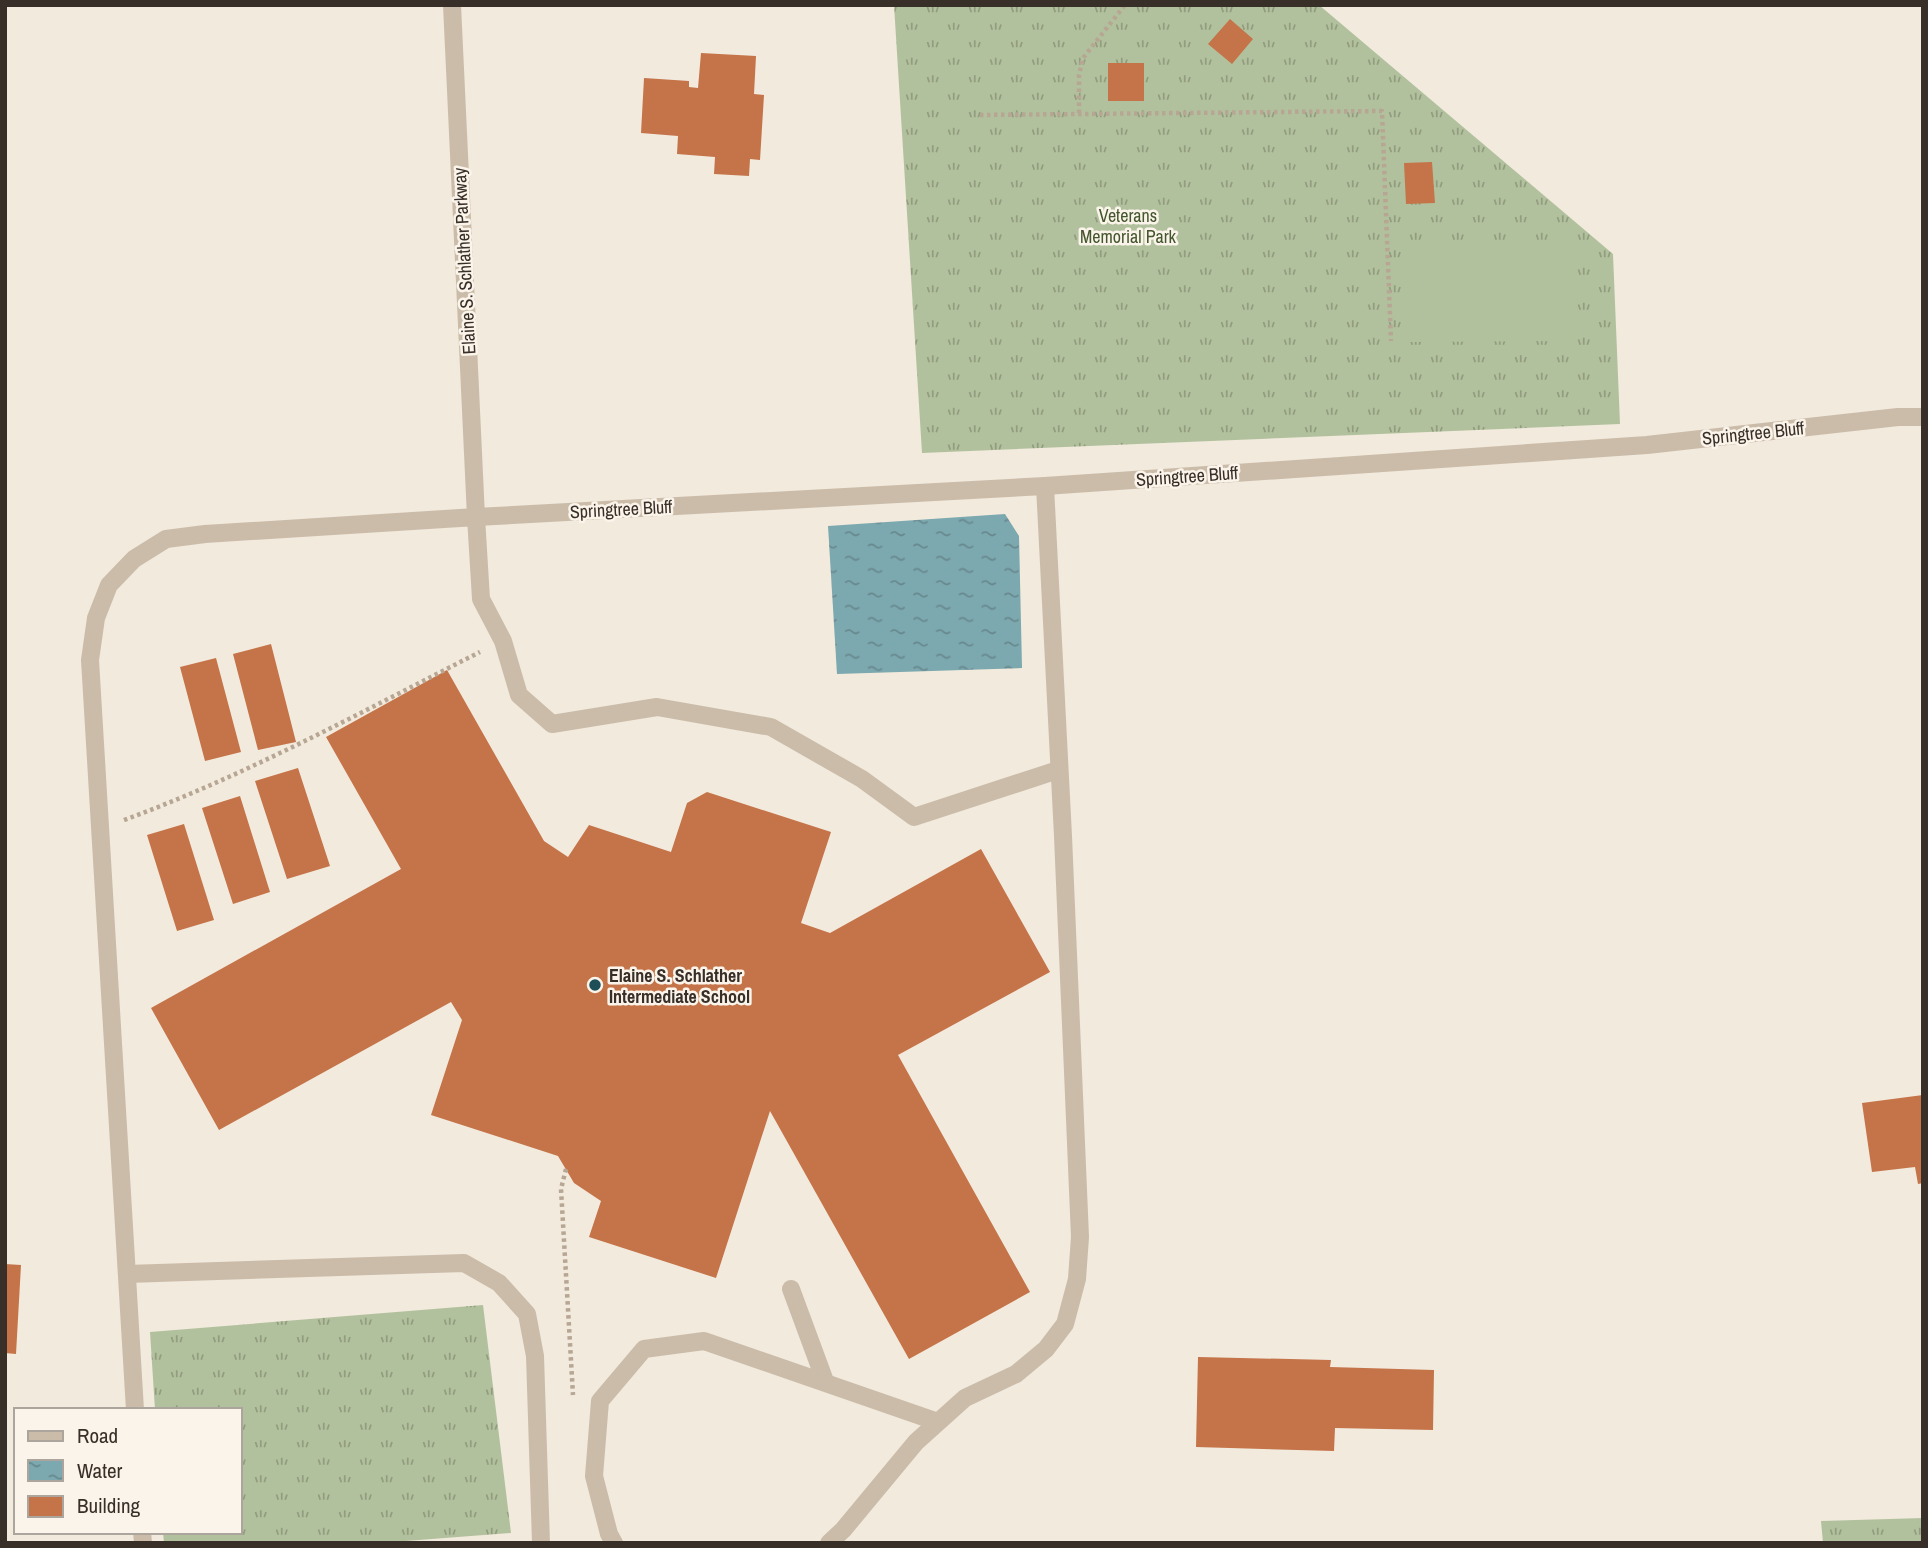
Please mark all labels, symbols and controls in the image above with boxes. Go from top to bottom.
street label: Elaine S. Schlather Parkway [447,166,481,355]
park label: Veterans Memorial Park [1080,203,1177,249]
street label: Springtree Bluff [1701,415,1805,451]
street label: Springtree Bluff [1135,460,1239,492]
street label: Springtree Bluff [569,494,673,524]
place label: Elaine S. Schlather Intermediate School [609,963,750,1009]
marker: Elaine S. Schlather Intermediate School [587,977,603,993]
legend [14,1408,242,1534]
text: Road [77,1421,118,1450]
text: Water [77,1456,123,1485]
text: Building [77,1491,141,1520]

